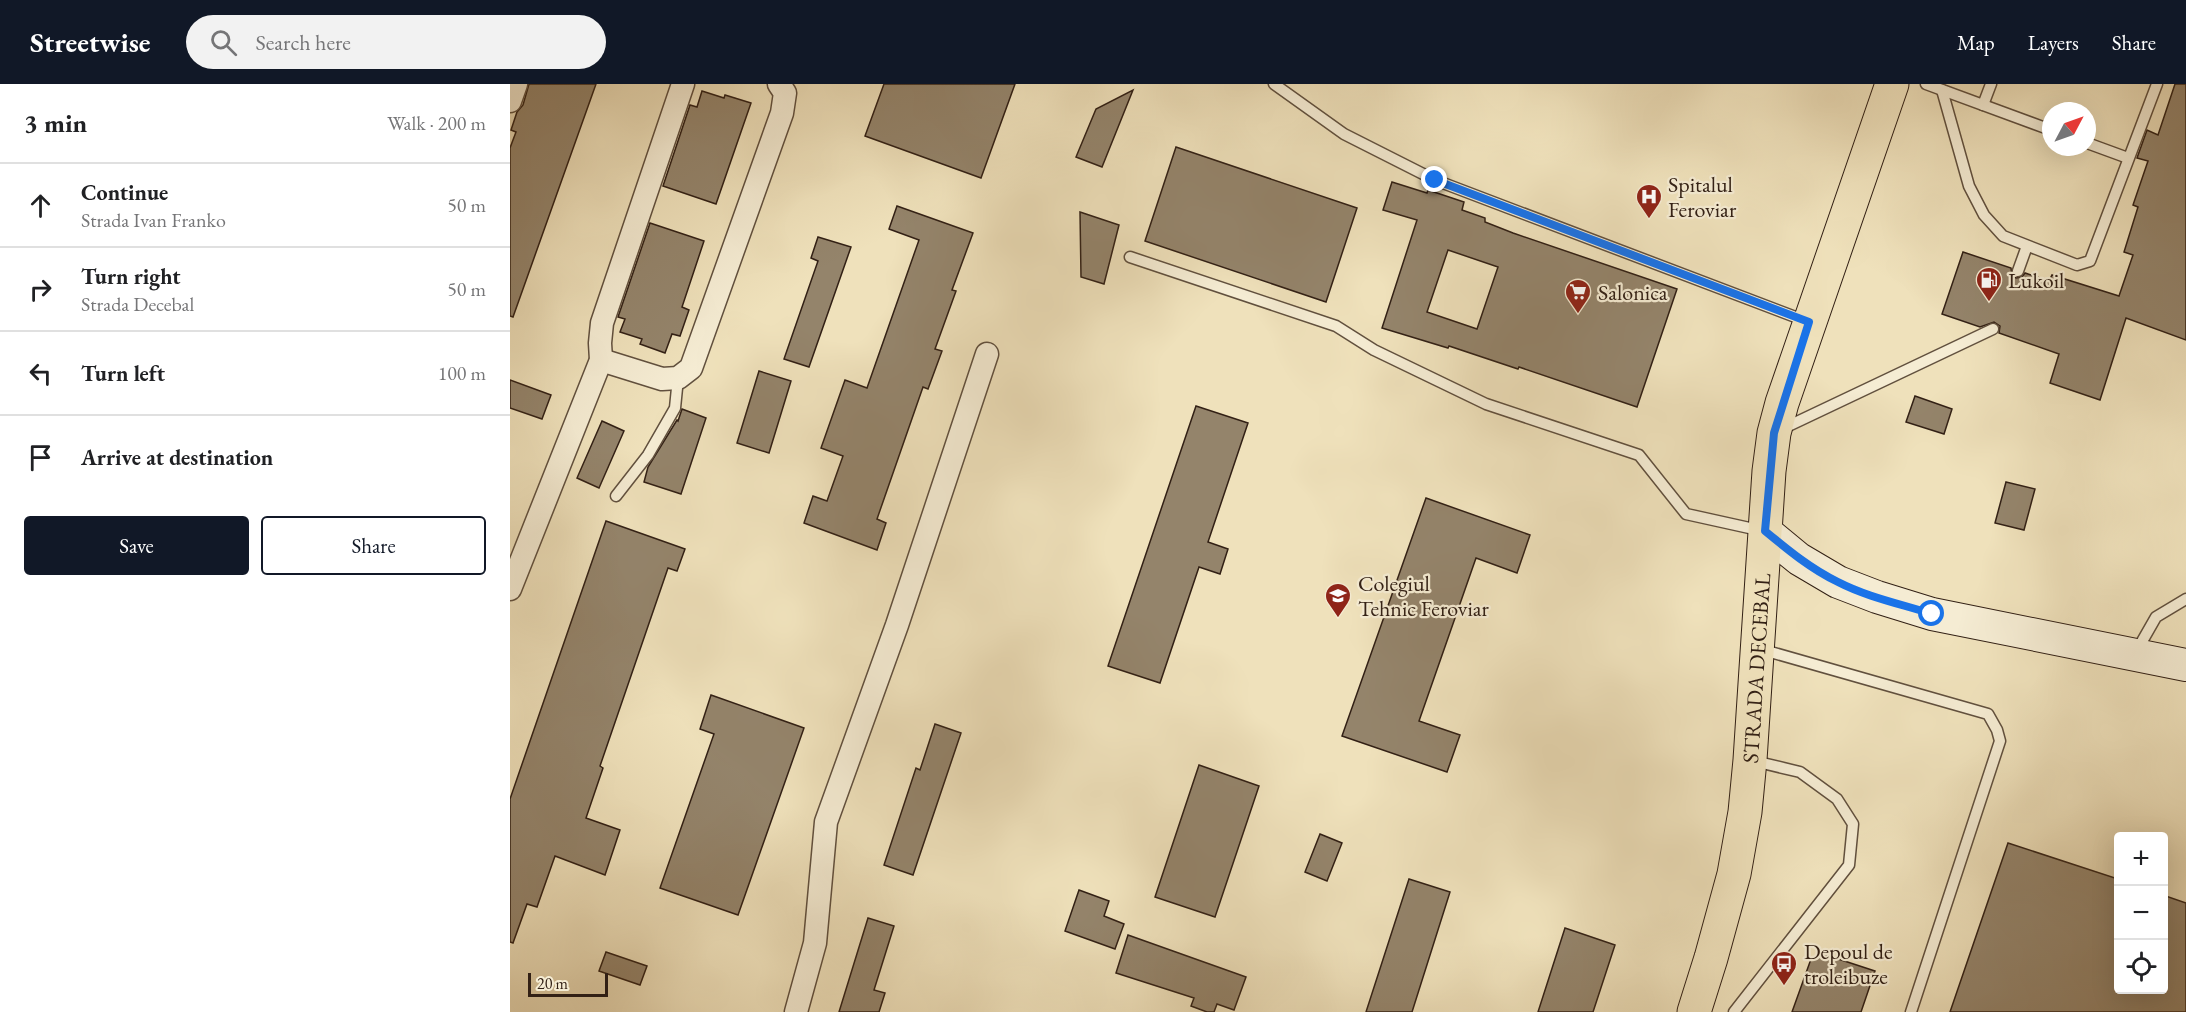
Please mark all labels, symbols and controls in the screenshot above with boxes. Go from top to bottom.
search box [186,15,606,69]
text: Streetwise [30,24,150,60]
icon: search [207,26,240,59]
text: Search here [255,28,351,57]
text: Map [1957,29,1995,56]
text: Layers [2028,29,2079,56]
text: Share [2112,29,2156,56]
north arrow [2042,102,2096,156]
text: 3 min [24,106,87,140]
text: Walk · 200 m [387,110,486,136]
route end [1421,166,1447,192]
place label: Spitalul Feroviar [1668,170,1737,224]
text: Continue [81,178,168,207]
hospital icon: Spitalul Feroviar [1634,182,1664,220]
icon: ahead [24,189,57,222]
text: 50 m [447,192,486,218]
text: Strada Ivan Franko [81,207,226,233]
text: Turn right [81,262,180,291]
fuel station icon: Lukoil [1974,265,2004,303]
place label: Lukoil [2008,266,2064,295]
icon: right [24,273,57,306]
text: 50 m [447,276,486,302]
supermarket icon: Salonica [1563,277,1593,315]
place label: Salonica [1598,278,1668,307]
text: Strada Decebal [81,291,194,317]
icon: left [24,357,57,390]
text: Turn left [81,359,165,388]
text: 100 m [438,360,486,386]
icon: arrive [24,441,57,474]
text: Arrive at destination [81,443,273,472]
button: Save [24,516,249,575]
button: Share [261,516,486,575]
place label: Colegiul Tehnic Feroviar [1358,569,1490,623]
street label: STRADA DECEBAL [1736,572,1777,764]
school or university icon: Colegiul Tehnic Feroviar [1323,581,1353,619]
route start [1918,600,1944,626]
map controls [2114,832,2168,994]
button: + [2114,832,2168,886]
button: − [2114,886,2168,940]
place label: Depoul de troleibuze [1804,937,1893,991]
button: locate [2114,940,2168,994]
bus stop icon: Depoul de troleibuze [1769,949,1799,987]
scale bar [528,970,608,998]
text: 20 m [537,973,568,994]

